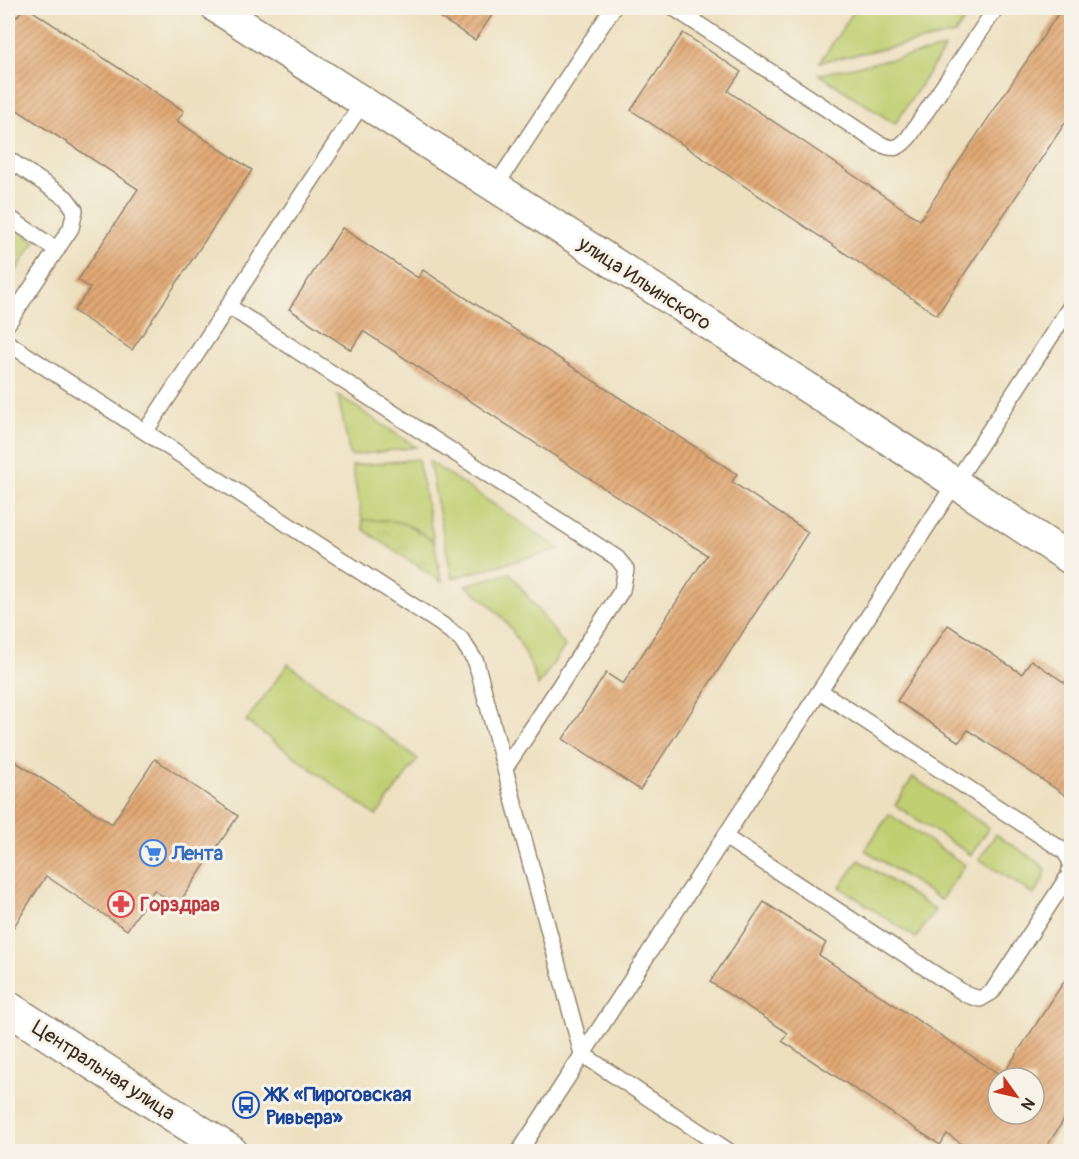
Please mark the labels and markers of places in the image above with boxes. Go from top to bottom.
supermarket icon: Лента [138,838,168,868]
place label: Лента [171,841,223,866]
pharmacy icon: Горздрав [106,889,136,919]
place label: Горздрав [140,892,220,917]
place label: ЖК «Пироговская Ривьера» [263,1082,411,1130]
bus stop icon: ЖК «Пироговская Ривьера» [231,1090,261,1120]

